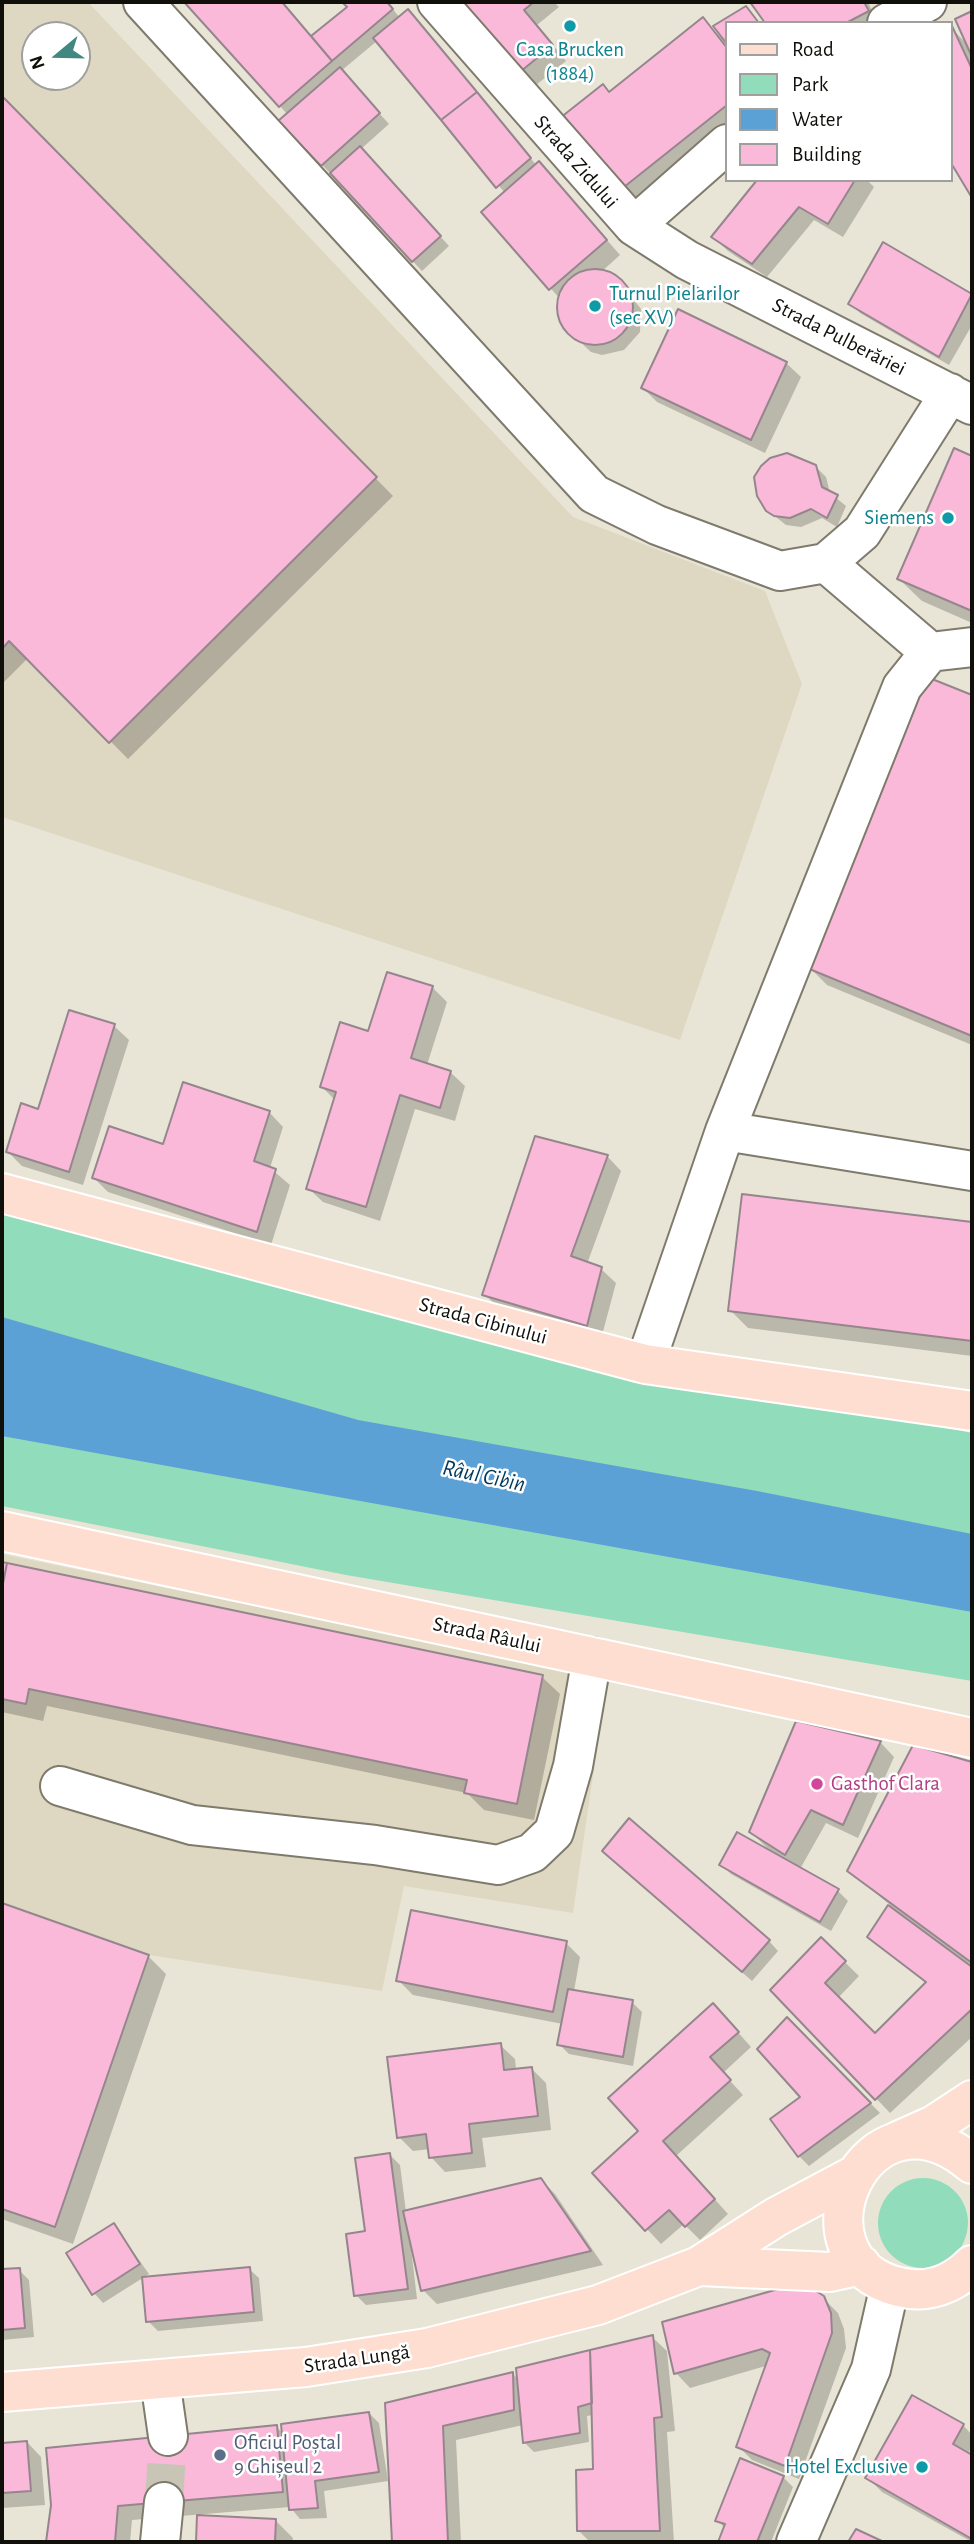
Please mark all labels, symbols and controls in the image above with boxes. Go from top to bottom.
marker: Casa Brucken (1884) [562,18,578,34]
north arrow [21,21,91,91]
legend [726,21,953,182]
place label: Casa Brucken (1884) [516,37,624,87]
text: Road [792,39,834,60]
text: N [26,53,49,72]
text: Park [792,74,828,95]
text: Water [792,109,842,130]
street label: Strada Zidului [529,110,623,214]
text: Building [792,144,861,165]
place label: Turnul Pielarilor (sec XV) [609,281,740,331]
street label: Strada Pulberăriei [768,292,910,382]
marker: Turnul Pielarilor (sec XV) [587,298,603,314]
place label: Siemens [864,505,934,531]
marker: Siemens [940,510,956,526]
street label: Strada Cibinului [416,1292,550,1350]
water label: Râul Cibin [440,1454,528,1498]
street label: Strada Râului [431,1611,543,1659]
place label: Gasthof Clara [831,1771,940,1797]
marker: Gasthof Clara [809,1776,825,1792]
street label: Strada Lungă [302,2339,412,2379]
place label: Oficiul Poștal 9 Ghișeul 2 [234,2430,341,2480]
marker: Oficiul Poștal 9 Ghișeul 2 [212,2447,228,2463]
place label: Hotel Exclusive [785,2454,908,2480]
marker: Hotel Exclusive [914,2459,930,2475]

